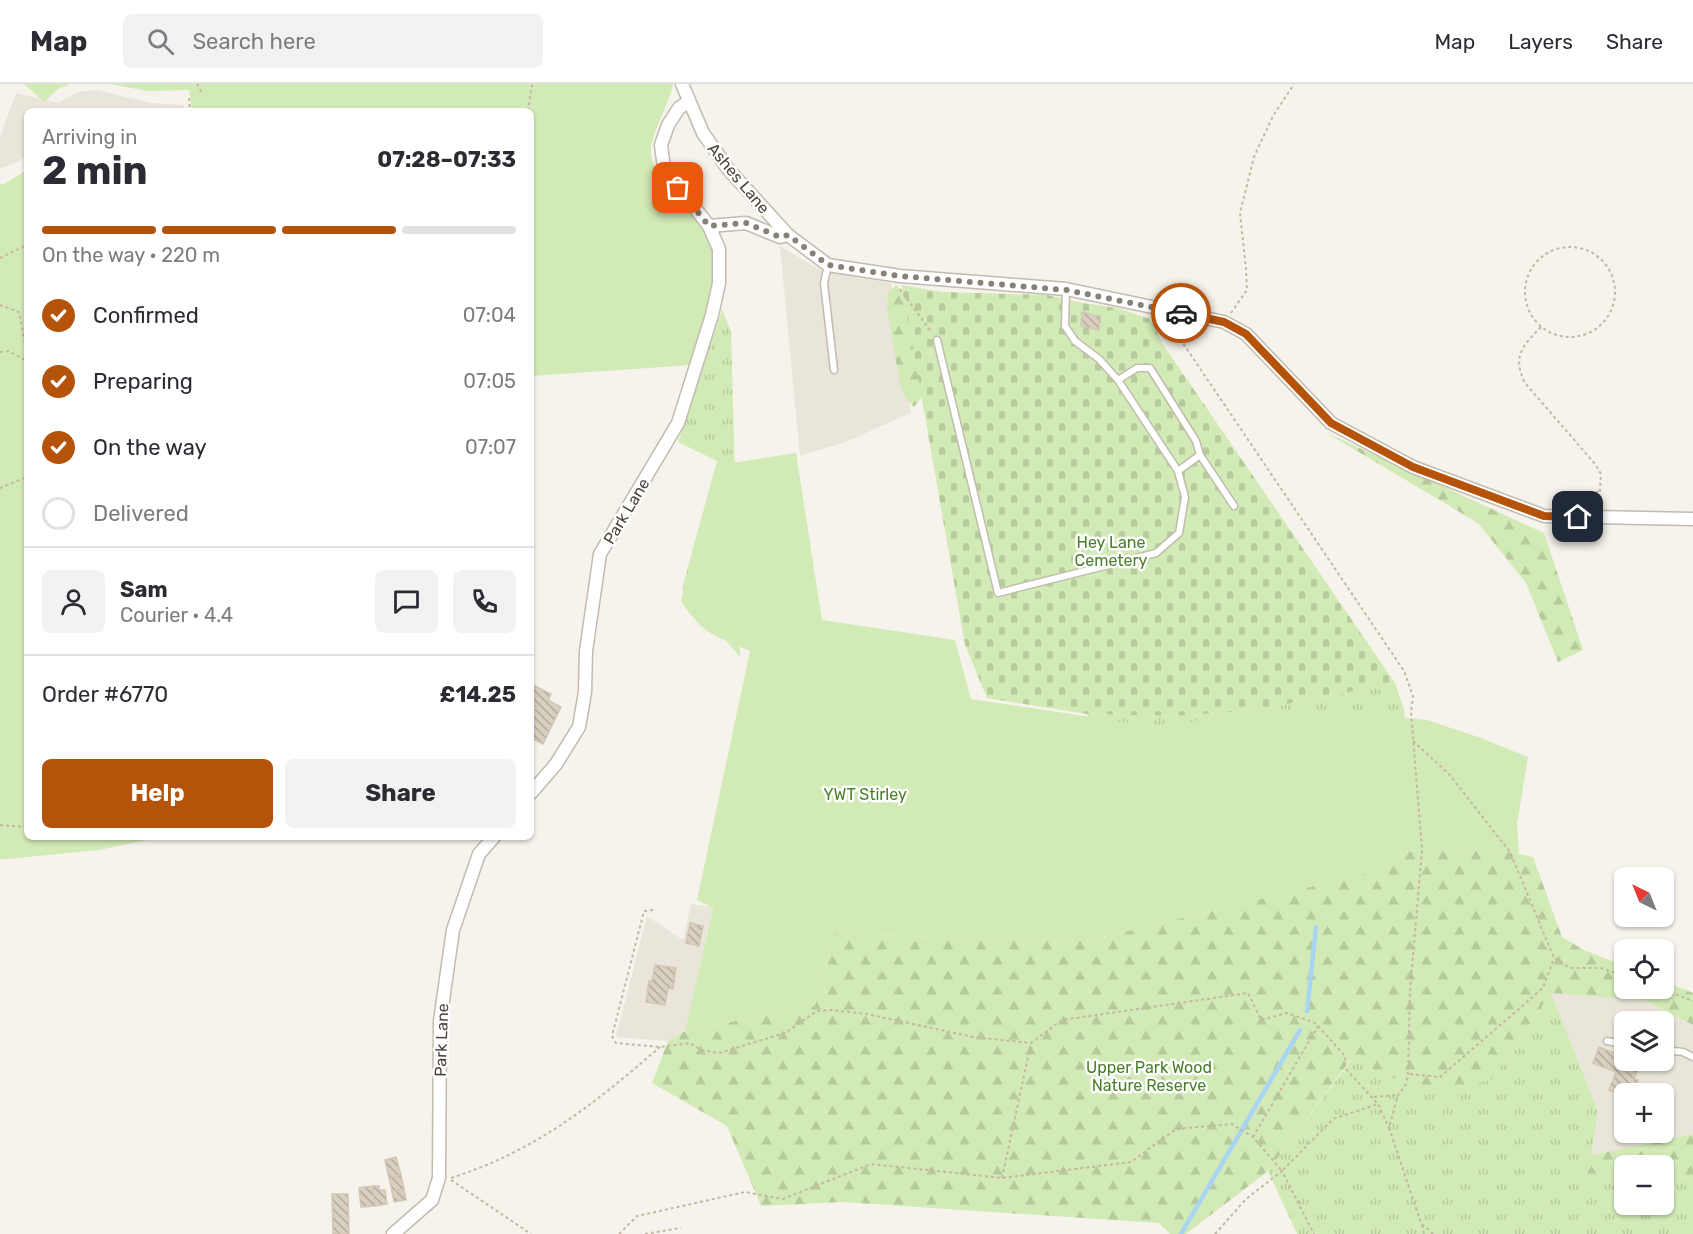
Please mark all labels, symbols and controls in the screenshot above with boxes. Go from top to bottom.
search box [123,14,543,68]
text: Map [30,25,87,58]
icon: search [144,25,177,58]
text: Search here [192,28,316,55]
text: Map [1434,29,1475,54]
text: Layers [1508,29,1573,54]
text: Share [1606,29,1663,54]
text: Arriving in [42,125,137,149]
street label: Ashes Lane [704,139,774,217]
text: 07:28–07:33 [377,146,516,173]
text: 2 min [42,148,148,194]
pin [652,162,703,213]
icon: bag [661,171,694,204]
text: On the way · 220 m [42,243,220,267]
courier [1151,283,1211,343]
icon: car [1165,297,1198,330]
icon: check [42,299,75,332]
text: Confirmed [93,302,199,329]
text: 07:04 [463,303,516,327]
icon: check [42,365,75,398]
text: Preparing [93,368,193,395]
text: 07:05 [463,369,516,393]
icon: check [42,431,75,464]
text: On the way [93,434,207,461]
text: 07:07 [465,435,516,459]
street label: Park Lane [599,475,654,548]
pin [1552,491,1603,542]
text: Delivered [93,500,189,527]
icon: home [1561,500,1594,533]
park label: Hey Lane Cemetery [1075,533,1148,570]
button: person [42,570,105,633]
button: chat [375,570,438,633]
button: phone [453,570,516,633]
text: Sam [120,576,168,603]
text: Courier · 4.4 [120,603,233,627]
text: Order #6770 [42,681,168,708]
text: £14.25 [440,681,516,708]
button: Help [42,759,273,828]
button: Share [285,759,516,828]
park label: YWT Stirley [823,785,907,804]
north arrow [1614,867,1674,927]
map controls [1614,867,1674,1215]
button: locate [1614,939,1674,999]
street label: Park Lane [431,1003,452,1077]
button: layers [1614,1011,1674,1071]
park label: Upper Park Wood Nature Reserve [1086,1058,1212,1095]
button: + [1614,1083,1674,1143]
button: − [1614,1155,1674,1215]

